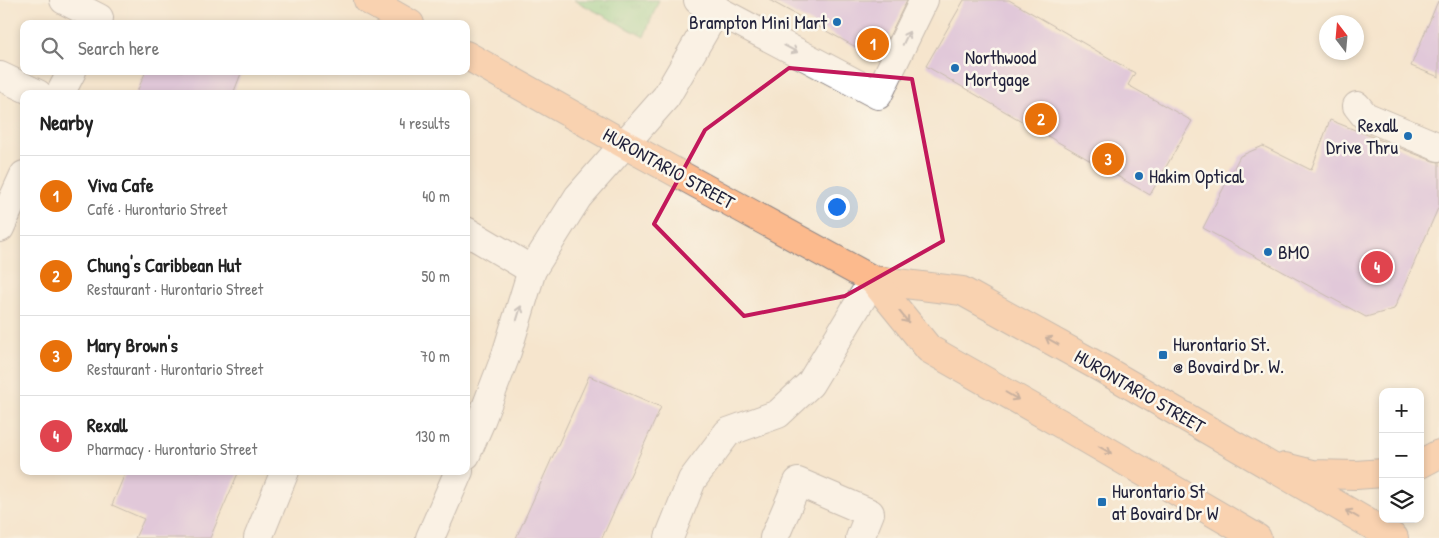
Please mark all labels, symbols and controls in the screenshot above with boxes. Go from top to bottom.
place label: Brampton Mini Mart [689,9,827,35]
north arrow [1319,15,1364,60]
marker: Brampton Mini Mart [831,16,843,28]
search box [20,20,470,75]
pin: 1 [857,25,889,63]
one-way arrow [902,31,911,46]
icon: search [38,34,66,62]
text: Search here [78,35,159,61]
one-way arrow [783,44,797,54]
place label: Northwood Mortgage [965,44,1037,92]
marker: Northwood Mortgage [949,62,961,74]
pin: 2 [1025,100,1057,138]
text: Nearby [40,108,93,137]
text: 4 results [399,112,450,134]
place label: Rexall Drive Thru [1326,112,1399,160]
street label: HURONTARIO STREET [599,121,740,215]
marker: Rexall Drive Thru [1402,130,1414,142]
pin: 3 [1092,140,1124,178]
place label: Hakim Optical [1149,163,1245,189]
marker: Hakim Optical [1133,170,1145,182]
text: Viva Cafe [87,172,154,198]
text: 1 [53,185,59,207]
text: 40 m [422,185,450,207]
your location [824,194,850,220]
text: Café · Hurontario Street [87,198,227,220]
place label: BMO [1278,239,1310,265]
marker: BMO [1262,246,1274,258]
pin: 4 [1361,248,1393,286]
text: Chung's Caribbean Hut [87,252,241,278]
text: 2 [52,265,60,287]
text: 50 m [422,265,450,287]
text: Restaurant · Hurontario Street [87,278,263,300]
one-way arrow [515,305,525,321]
one-way arrow [898,311,909,324]
place label: Hurontario St. @ Bovaird Dr. W. [1173,331,1284,379]
text: Mary Brown's [87,332,178,358]
one-way arrow [1044,336,1059,346]
street label: HURONTARIO STREET [1070,343,1211,439]
text: 3 [52,345,60,367]
text: 70 m [420,345,450,367]
marker: Hurontario St. @ Bovaird Dr. W. [1157,349,1169,361]
text: Restaurant · Hurontario Street [87,358,263,380]
map controls [1379,388,1424,523]
button: + [1379,388,1424,433]
one-way arrow [1005,391,1020,401]
text: Rexall [87,412,127,438]
text: 4 [53,425,59,447]
text: 130 m [415,425,450,447]
button: − [1379,433,1424,478]
text: Pharmacy · Hurontario Street [87,438,257,460]
one-way arrow [1098,445,1112,455]
place label: Hurontario St at Bovaird Dr W [1112,478,1219,526]
button: layers [1379,478,1424,523]
marker: Hurontario St at Bovaird Dr W [1096,496,1108,508]
one-way arrow [1345,508,1360,518]

